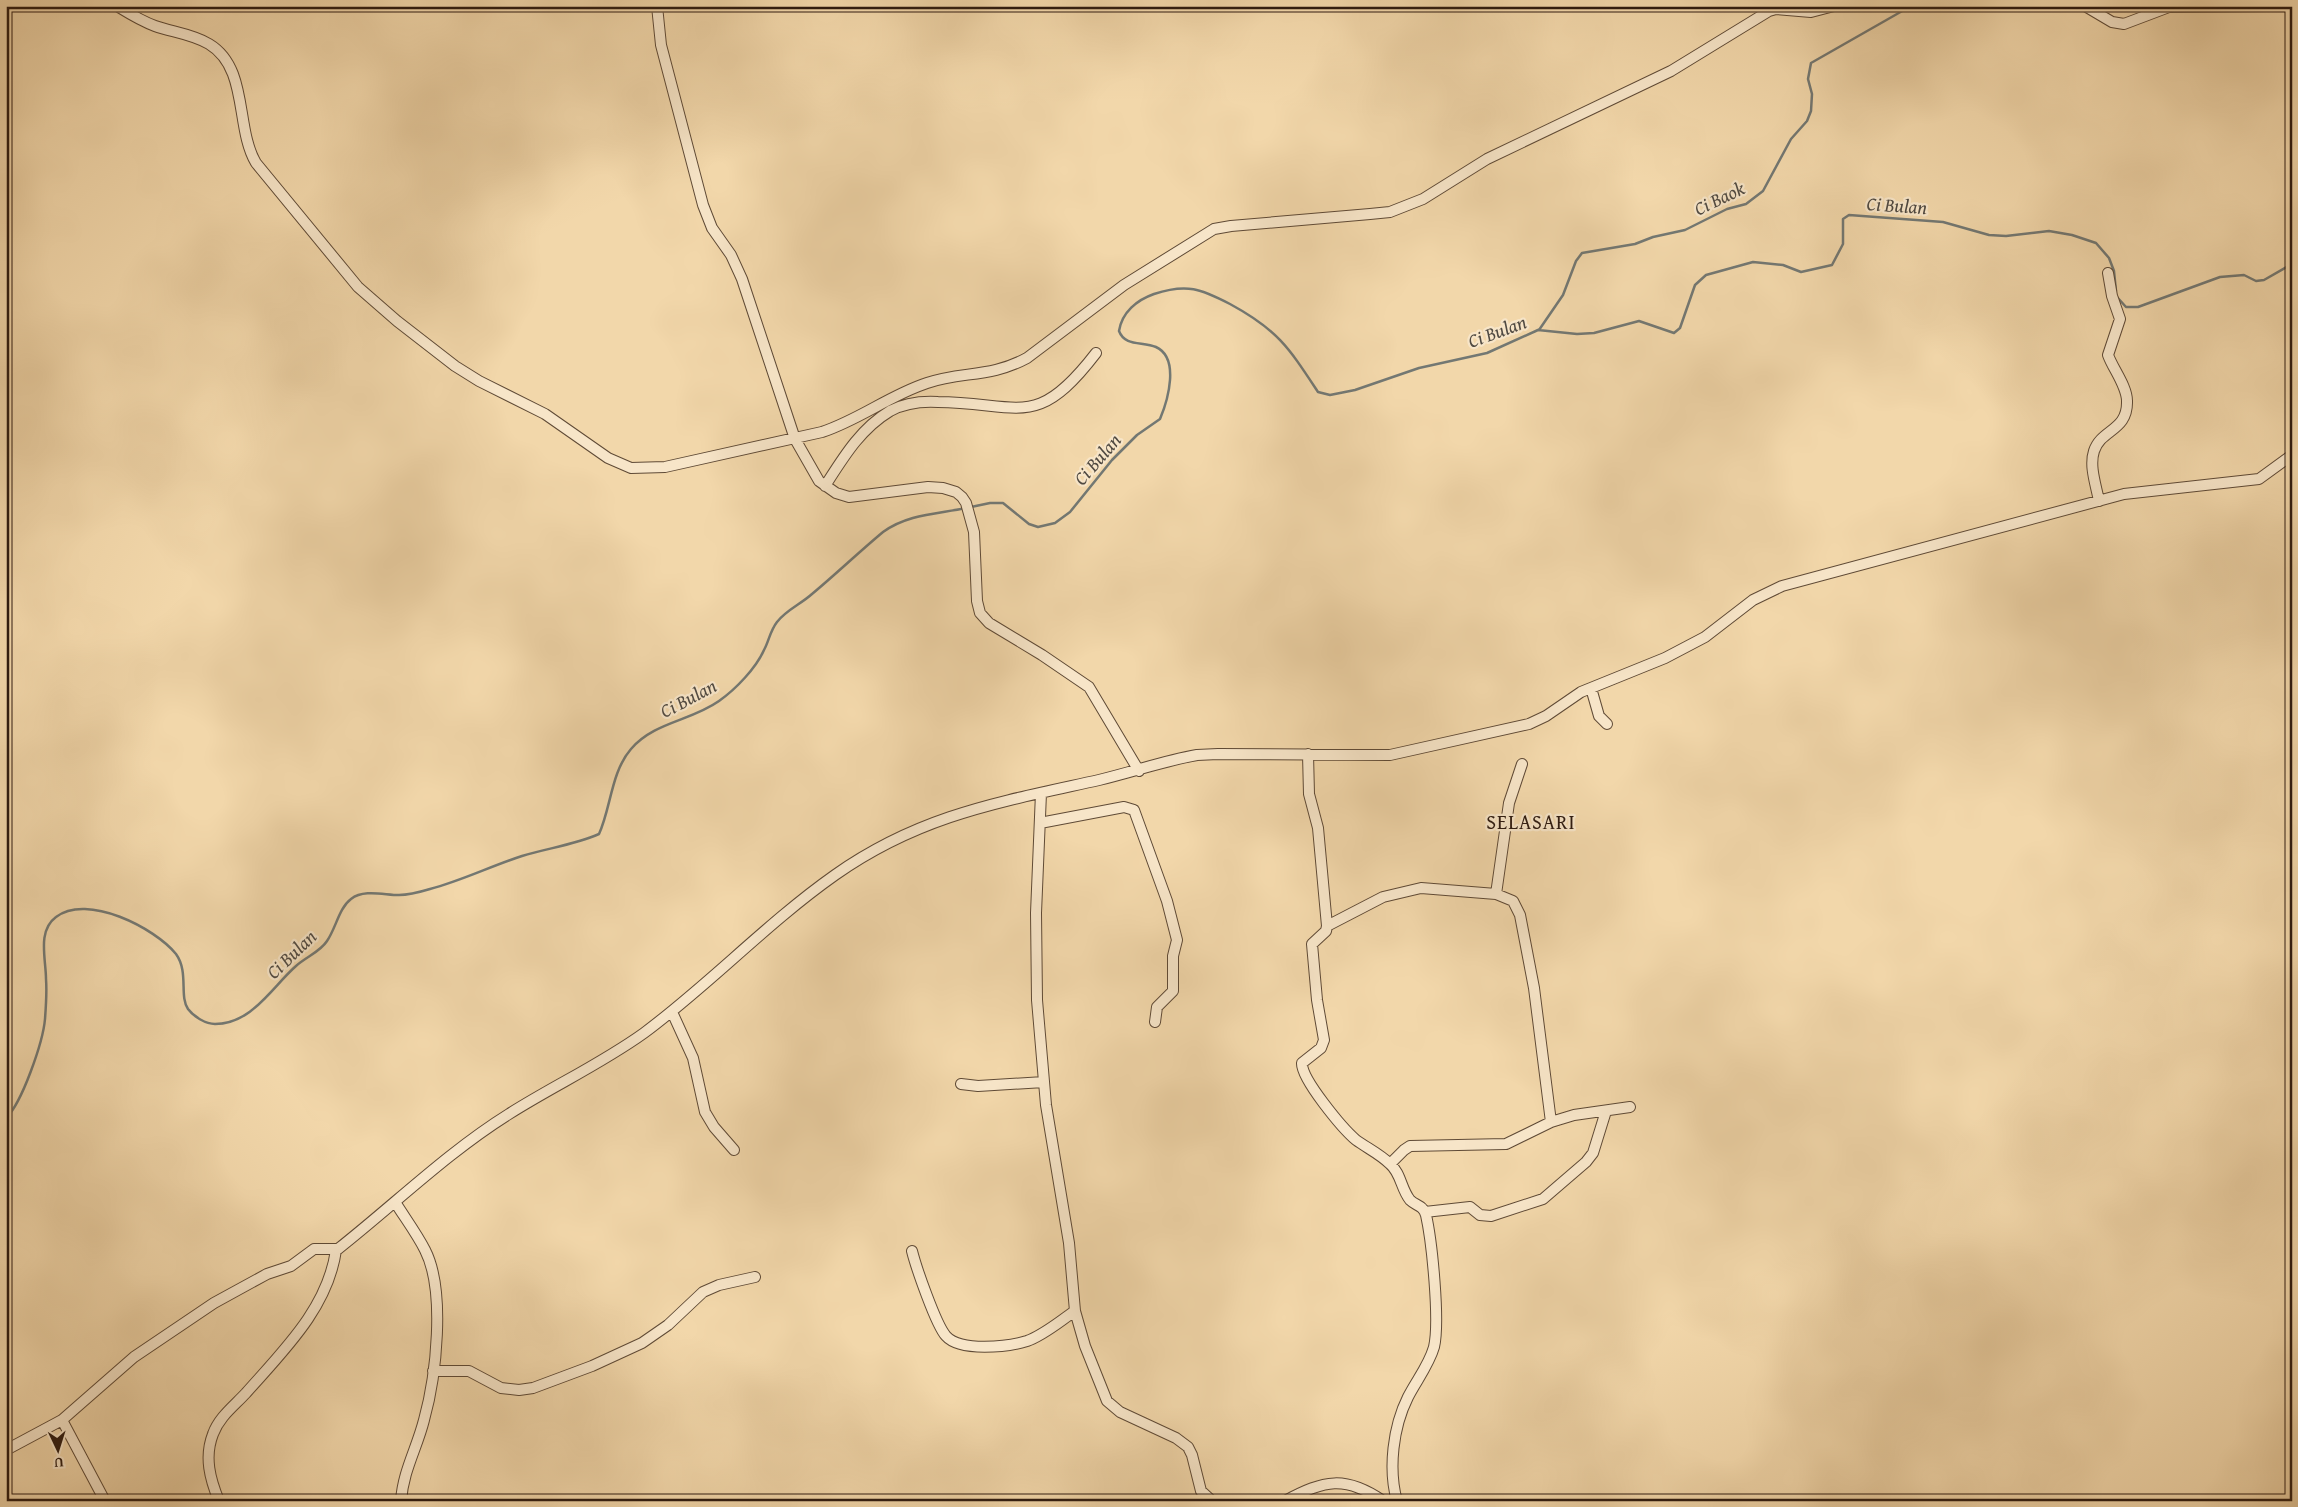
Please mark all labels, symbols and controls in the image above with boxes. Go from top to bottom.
water label: Ci Baok [1689,174,1749,222]
water label: Ci Bulan [1866,189,1929,221]
water label: Ci Bulan [1464,307,1531,354]
water label: Ci Bulan [1067,427,1128,491]
water label: Ci Bulan [655,671,722,725]
district label: SELASARI [1486,807,1576,836]
water label: Ci Bulan [260,923,323,985]
north arrow [32,1424,82,1474]
text: U [53,1453,64,1473]

